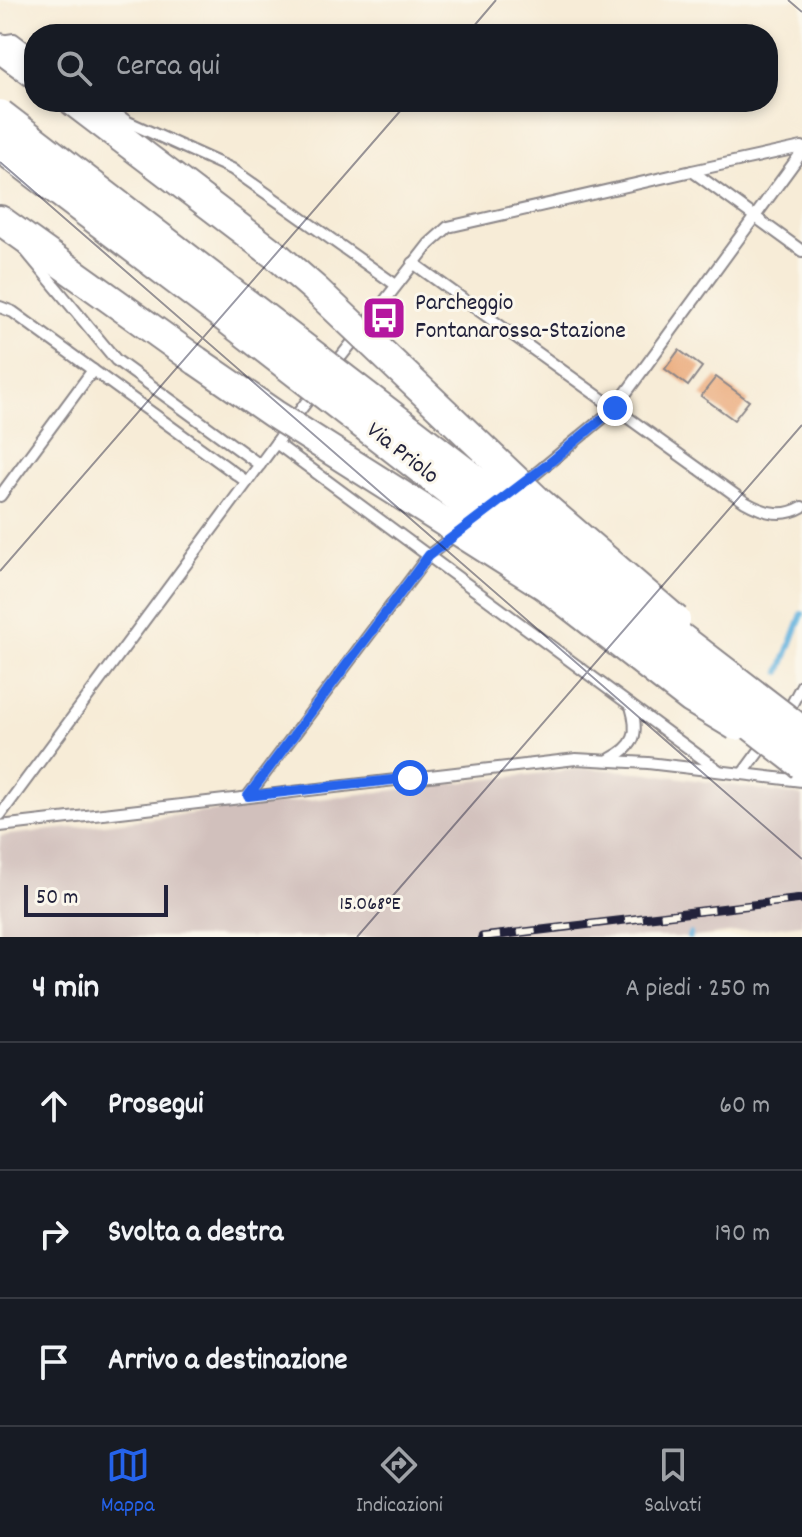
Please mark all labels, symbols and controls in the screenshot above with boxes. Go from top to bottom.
search box [24,24,778,112]
icon: search [52,46,96,90]
text: Cerca qui [116,47,220,90]
place label: Parcheggio Fontanarossa-Stazione [415,287,626,349]
bus stop icon: Parcheggio Fontanarossa-Stazione [360,294,408,342]
route end [597,390,633,426]
street label: Via Priolo [358,415,446,493]
route start [392,760,428,796]
scale bar [24,881,168,917]
text: 50 m [36,883,78,914]
text: 15.068°E [339,891,401,919]
text: 4 min [32,965,99,1014]
text: A piedi · 250 m [625,971,770,1008]
icon: ahead [32,1084,76,1128]
text: Prosegui [108,1085,204,1128]
text: 60 m [719,1088,770,1125]
icon: right [32,1212,76,1256]
text: Svolta a destra [108,1213,283,1256]
text: 190 m [714,1216,770,1253]
icon: arrive [32,1340,76,1384]
text: Arrivo a destinazione [108,1341,348,1384]
tab: Mappa [101,1443,155,1522]
tab: Indicazioni [356,1443,443,1522]
tab: Salvati [644,1443,701,1522]

